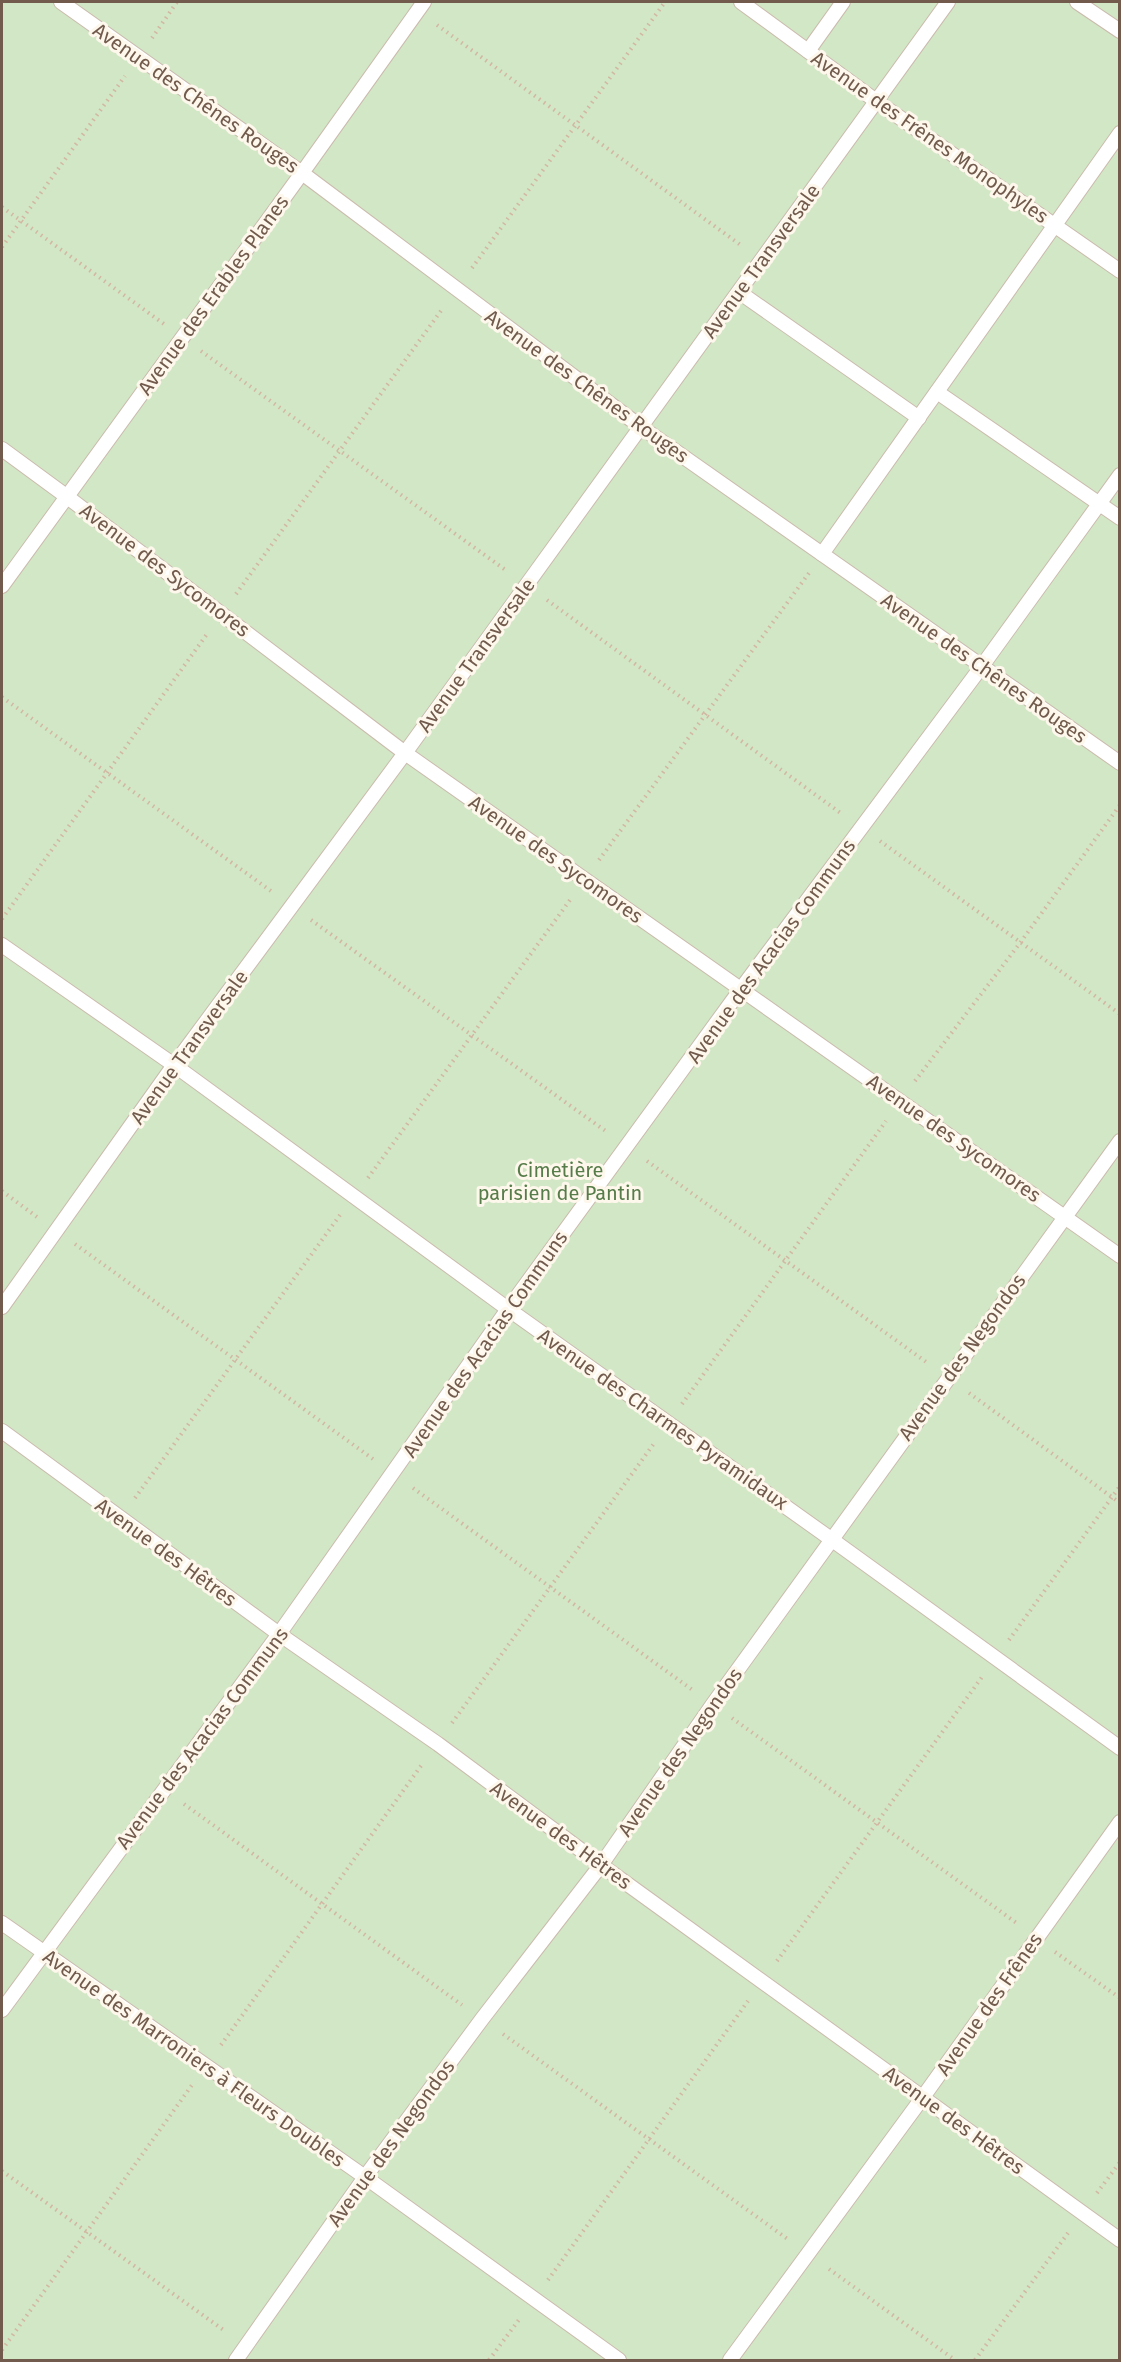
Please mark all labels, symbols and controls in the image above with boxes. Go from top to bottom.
street label: Avenue des Chênes Rouges [89,18,303,178]
street label: Avenue des Frênes Monophyles [807,46,1053,228]
street label: Avenue Transversale [697,179,825,343]
street label: Avenue des Erables Planes [133,191,293,399]
street label: Avenue des Chênes Rouges [481,304,693,468]
street label: Avenue des Sycomores [75,498,255,642]
street label: Avenue Transversale [412,573,540,737]
street label: Avenue des Chênes Rouges [877,588,1091,748]
street label: Avenue des Sycomores [464,790,648,928]
street label: Avenue des Acacias Communs [682,834,860,1068]
street label: Avenue Transversale [125,965,253,1129]
street label: Avenue des Sycomores [862,1069,1046,1207]
park label: Cimetière parisien de Pantin [478,1158,642,1205]
street label: Avenue des Acacias Communs [397,1226,573,1462]
street label: Avenue des Negondos [893,1269,1031,1445]
street label: Avenue des Charmes Pyramidaux [533,1323,793,1515]
street label: Avenue des Hêtres [91,1493,241,1611]
street label: Avenue des Acacias Communs [111,1623,293,1853]
street label: Avenue des Negondos [613,1663,747,1841]
street label: Avenue des Hêtres [486,1776,636,1894]
street label: Avenue des Frênes [931,1928,1047,2080]
street label: Avenue des Marroniers à Fleurs Doubles [39,1944,349,2172]
street label: Avenue des Negondos [322,2055,460,2231]
street label: Avenue des Hêtres [879,2061,1029,2179]

